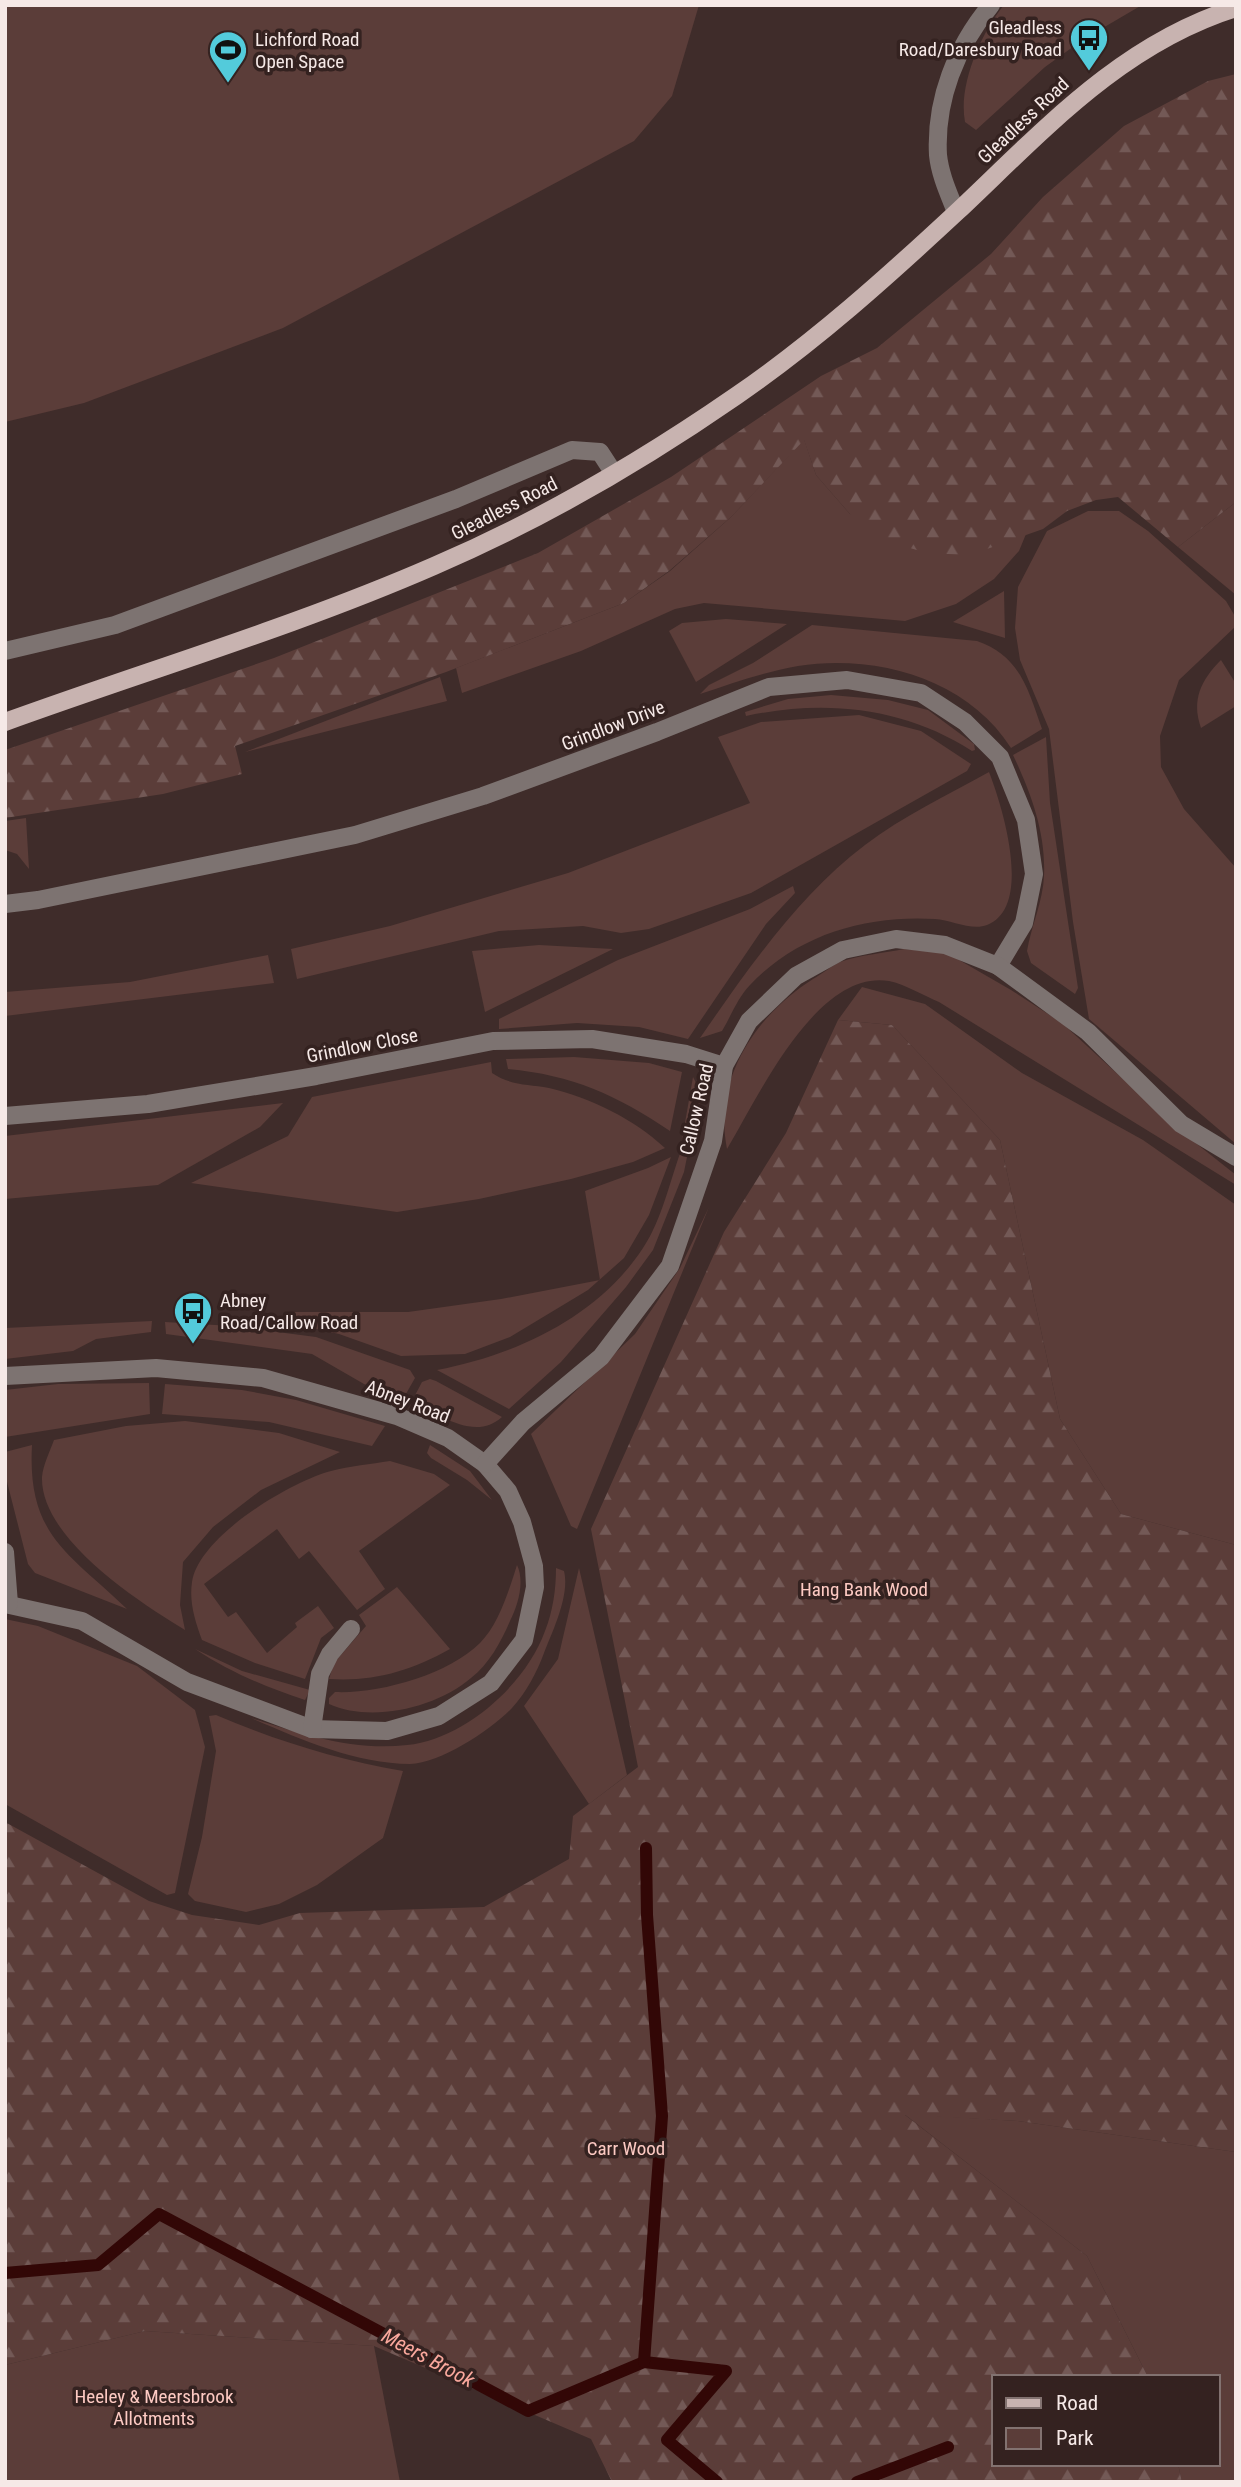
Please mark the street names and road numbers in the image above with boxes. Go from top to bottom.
street label: Gleadless Road [973,72,1074,168]
street label: Gleadless Road [447,472,561,545]
street label: Grindlow Drive [558,695,668,756]
street label: Grindlow Close [305,1023,420,1068]
street label: Callow Road [675,1061,718,1157]
street label: Abney Road [362,1375,453,1428]

